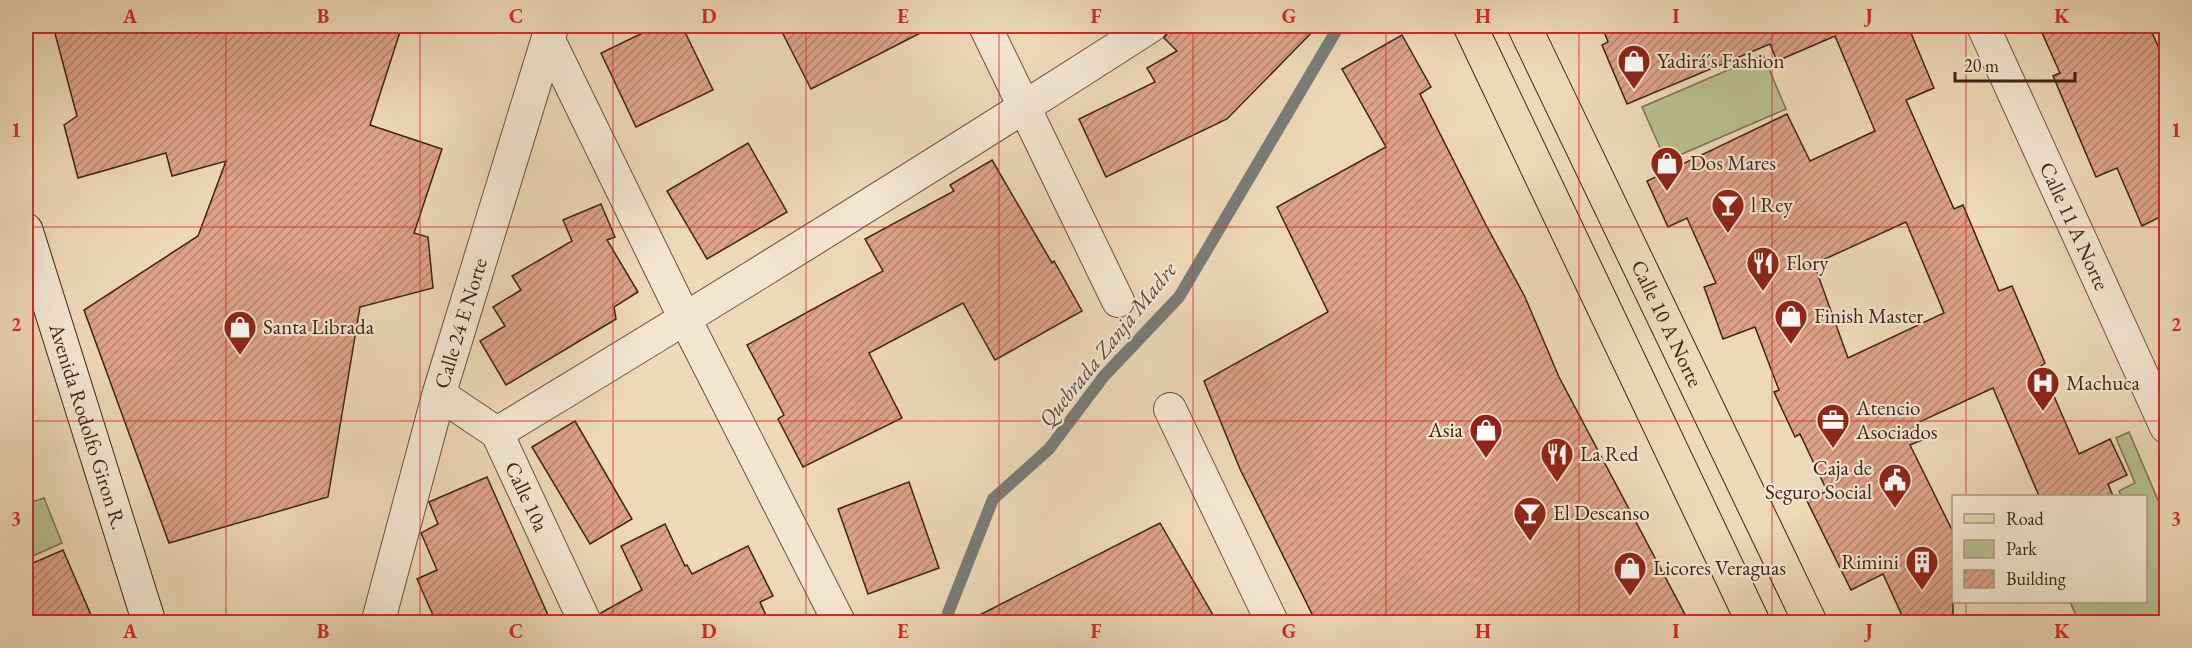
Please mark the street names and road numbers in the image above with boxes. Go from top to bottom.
street label: Calle 11 A Norte [2034,158,2116,294]
street label: Calle 24 E Norte [427,255,493,392]
street label: Calle 10 A Norte [1625,255,1709,391]
street label: Avenida Rodolfo Giron R. [43,319,133,533]
street label: Calle 10a [499,457,555,536]

